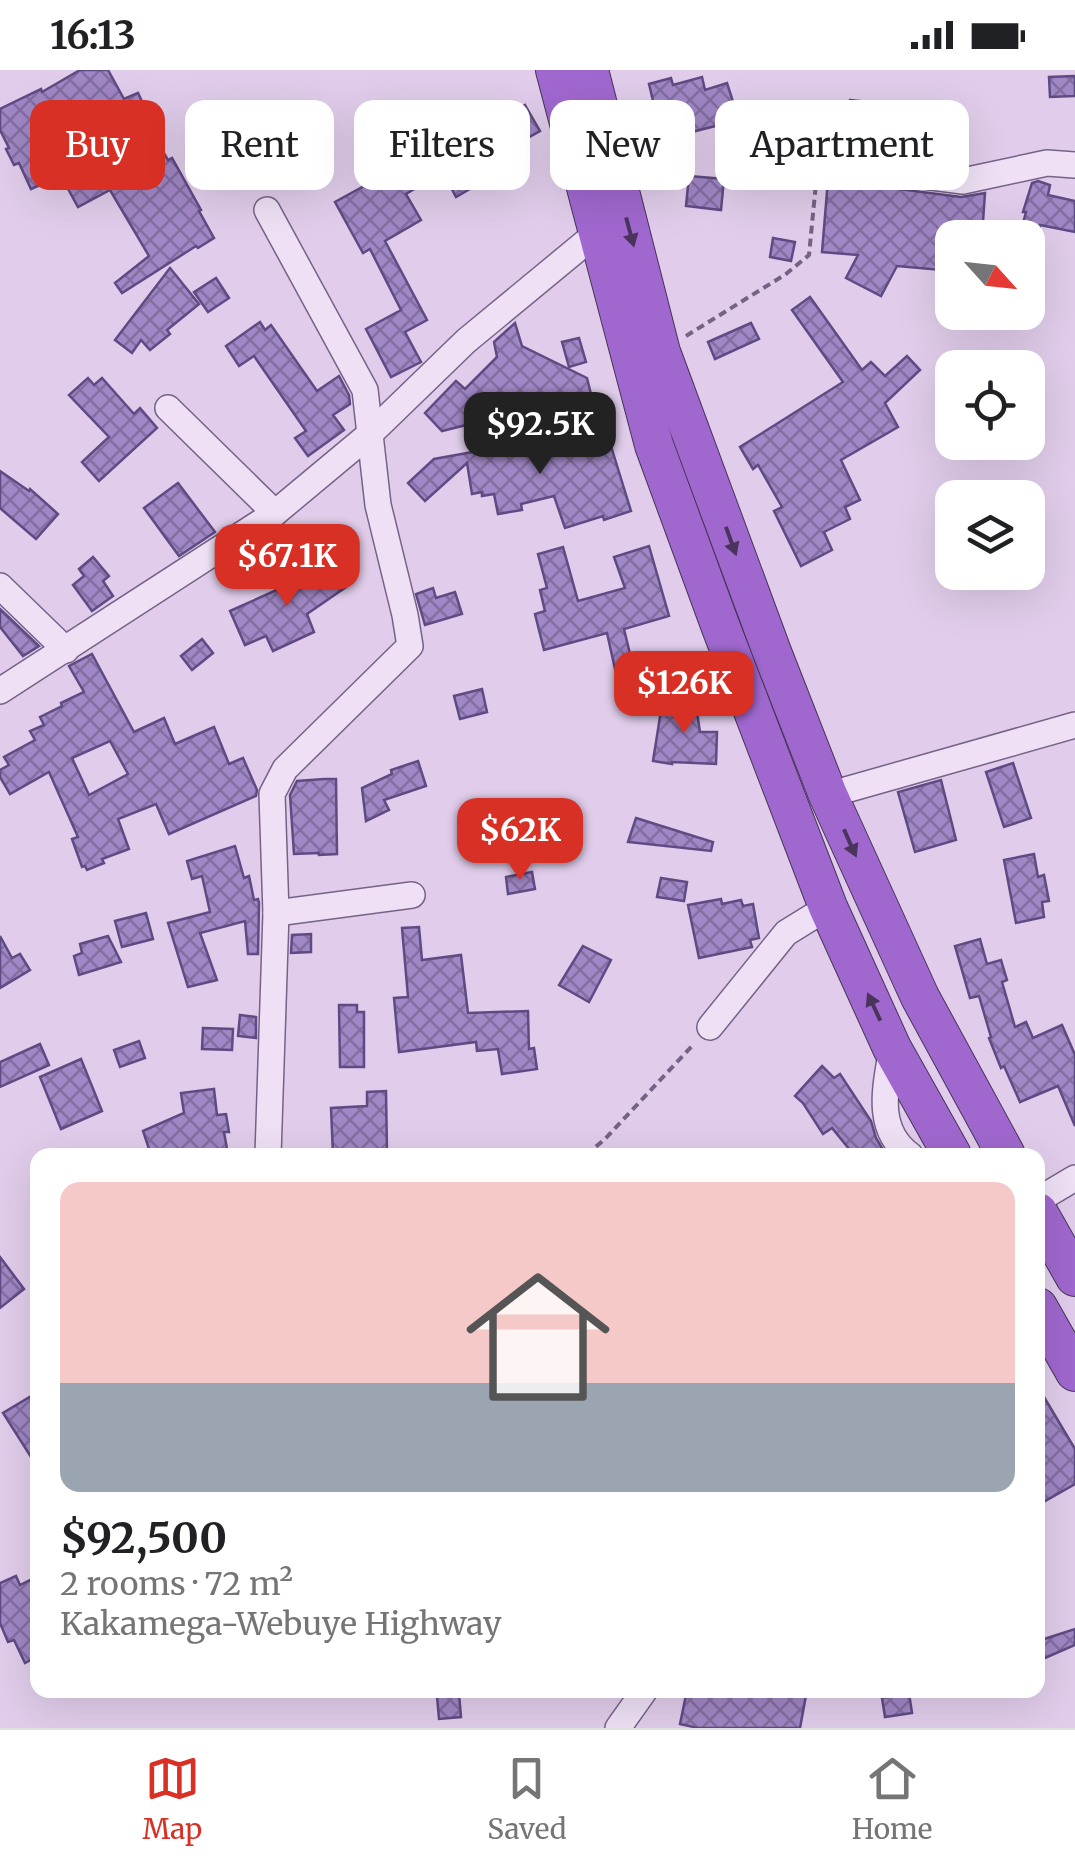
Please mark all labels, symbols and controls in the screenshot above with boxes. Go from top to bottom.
text: 16:13 [50,12,136,59]
chip: Buy [30,100,165,190]
chip: Rent [185,100,334,190]
chip: Filters [354,100,530,190]
chip: New [550,100,695,190]
chip: Apartment [715,100,969,190]
one-way arrow [622,217,638,248]
north arrow [935,220,1045,330]
map controls [935,220,1045,590]
button: locate [935,350,1045,460]
pin: $92.5K [459,392,621,477]
text: $92.5K [486,404,594,444]
button: layers [935,480,1045,590]
pin: $67.1K [206,524,368,609]
one-way arrow [724,526,739,556]
text: $67.1K [237,536,337,576]
pin: $126K [614,651,754,736]
text: $126K [636,663,732,703]
pin: $62K [461,798,579,883]
text: $62K [479,810,561,850]
one-way arrow [842,828,858,858]
one-way arrow [866,992,882,1022]
icon: home [448,1247,628,1427]
text: $92,500 [60,1512,227,1564]
text: 2 rooms · 72 m² [60,1564,293,1604]
text: Kakamega-Webuye Highway [60,1604,502,1644]
tab: Map [143,1751,202,1847]
tab: Saved [487,1751,567,1847]
tab: Home [852,1751,932,1847]

